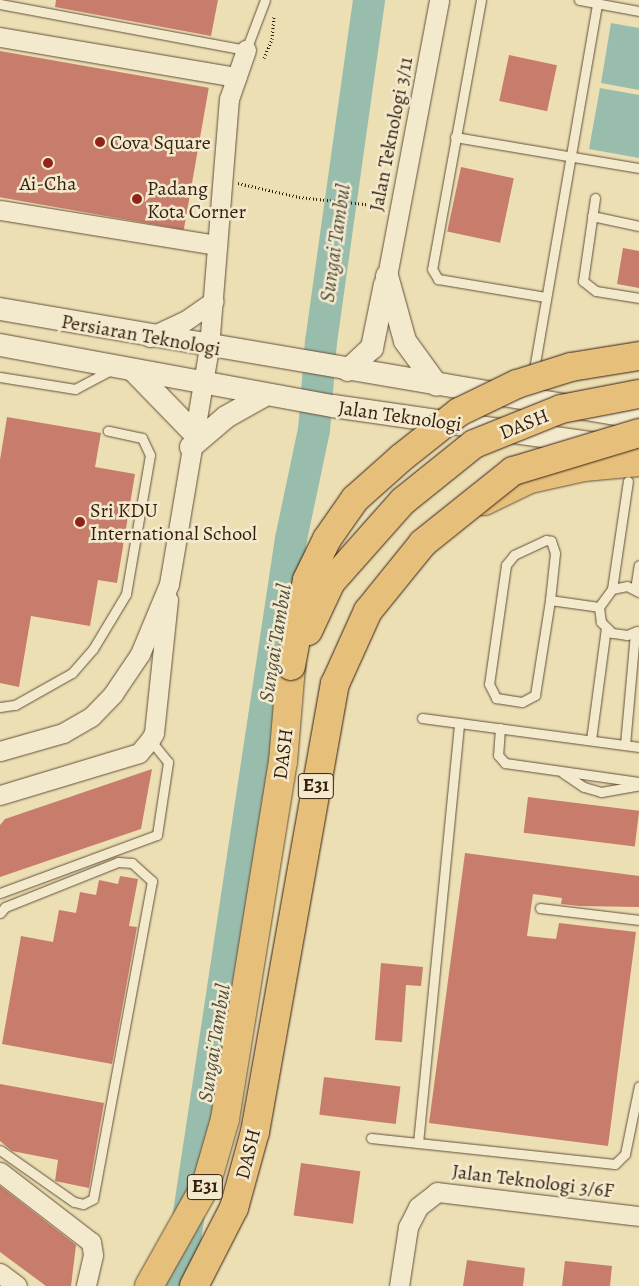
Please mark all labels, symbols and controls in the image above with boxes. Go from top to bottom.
street label: Jalan Teknologi 3/11 [364,55,418,213]
place label: Cova Square [110,130,211,154]
marker: Cova Square [94,136,106,148]
marker: Ai-Cha [42,157,54,169]
place label: Ai-Cha [19,171,77,195]
place label: Padang Kota Corner [147,176,246,223]
water label: Sungai Tambul [314,182,356,304]
marker: Padang Kota Corner [131,193,143,205]
street label: Persiaran Teknologi [59,309,223,361]
street label: Jalan Teknologi [337,395,463,437]
street label: DASH [496,403,552,445]
place label: Sri KDU International School [90,499,257,546]
marker: Sri KDU International School [74,516,86,528]
water label: Sungai Tambul [253,582,297,704]
street label: DASH [268,727,298,781]
road number: E31 [297,769,335,802]
water label: Sungai Tambul [192,982,236,1104]
street label: DASH [230,1126,266,1182]
street label: Jalan Teknologi 3/6F [451,1159,615,1203]
road number: E31 [186,1170,224,1204]

